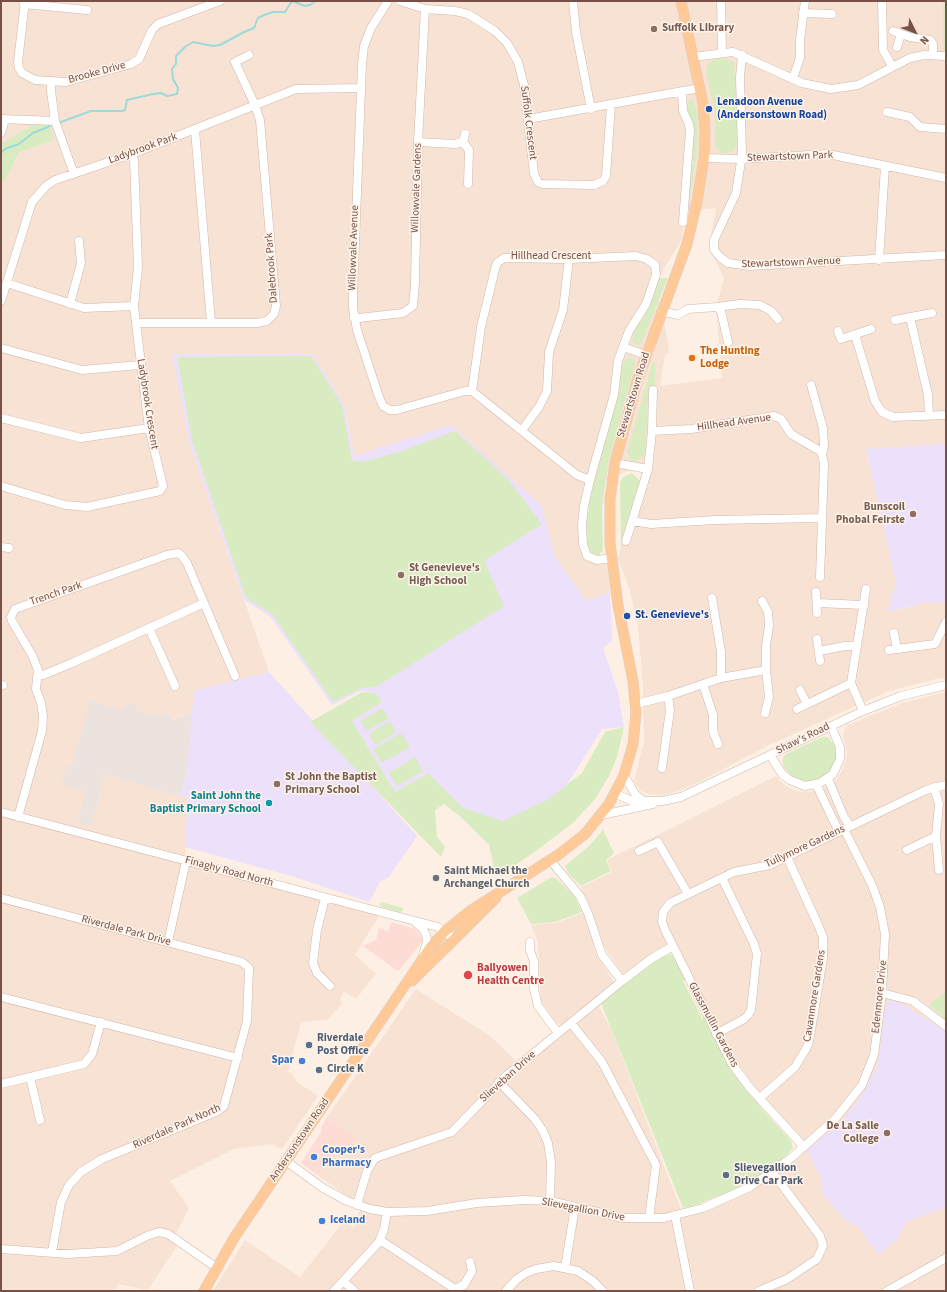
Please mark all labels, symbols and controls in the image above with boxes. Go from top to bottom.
north arrow [895,12,935,52]
place label: Suffolk LIbrary [662,22,734,36]
marker: Suffolk LIbrary [649,24,659,34]
text: N [916,33,932,48]
street label: Brooke Drive [67,59,127,87]
street label: Suffolk Crescent [517,85,539,161]
place label: Lenadoon Avenue (Andersonstown Road) [717,96,827,122]
marker: Lenadoon Avenue (Andersonstown Road) [704,104,714,114]
street label: Ladybrook Park [107,130,179,168]
street label: Willowvale Gardens [409,143,425,233]
street label: Stewartstown Park [747,149,833,165]
street label: Willowvale Avenue [346,205,362,291]
street label: Dalebrook Park [263,232,281,304]
street label: Hillhead Crescent [511,250,591,264]
street label: Stewartstown Avenue [741,255,841,271]
place label: The Hunting Lodge [700,345,760,371]
street label: Stewartstown Road [615,350,653,440]
marker: The Hunting Lodge [687,353,697,363]
street label: Ladybrook Crescent [133,358,161,450]
street label: Hillhead Avenue [696,411,772,435]
place label: Bunscoil Phobal Feirste [836,501,905,527]
marker: Bunscoil Phobal Feirste [908,509,918,519]
place label: St Genevieve's High School [409,562,480,588]
marker: St Genevieve's High School [396,570,406,580]
street label: Trench Park [28,579,84,609]
place label: St. Genevieve's [635,609,709,623]
marker: St. Genevieve's [622,611,632,621]
street label: Shaw's Road [774,720,832,758]
place label: St John the Baptist Primary School [285,771,377,797]
marker: St John the Baptist Primary School [272,779,282,789]
place label: Saint John the Baptist Primary School [150,790,261,816]
marker: Saint John the Baptist Primary School [264,798,274,808]
street label: Tullymore Gardens [763,823,847,871]
street label: Finaghy Road North [183,854,275,890]
place label: Saint Michael the Archangel Church [444,865,529,891]
marker: Saint Michael the Archangel Church [431,873,441,883]
street label: Riverdale Park Drive [80,913,172,949]
street label: Cavanmore Gardens [801,949,829,1043]
street label: Edenmore Drive [870,960,890,1034]
place label: Ballyowen Health Centre [477,962,544,988]
marker: Ballyowen Health Centre [462,969,474,981]
street label: Glassmullin Gardens [685,980,741,1070]
place label: Riverdale Post Office [317,1032,369,1058]
marker: Riverdale Post Office [304,1040,314,1050]
street label: Slieveban Drive [477,1048,539,1106]
place label: Spar [272,1054,294,1068]
marker: Spar [297,1056,307,1066]
place label: Circle K [327,1063,364,1077]
marker: Circle K [314,1065,324,1075]
street label: Andersonstown Road [267,1096,333,1184]
street label: Riverdale Park North [131,1102,223,1152]
place label: De La Salle College [827,1120,879,1146]
marker: De La Salle College [882,1128,892,1138]
place label: Cooper's Pharmacy [322,1144,371,1170]
marker: Cooper's Pharmacy [309,1152,319,1162]
place label: Slievegallion Drive Car Park [734,1162,803,1188]
marker: Slievegallion Drive Car Park [721,1170,731,1180]
street label: Slievegallion Drive [540,1195,626,1225]
place label: Iceland [330,1214,365,1228]
marker: Iceland [317,1216,327,1226]

